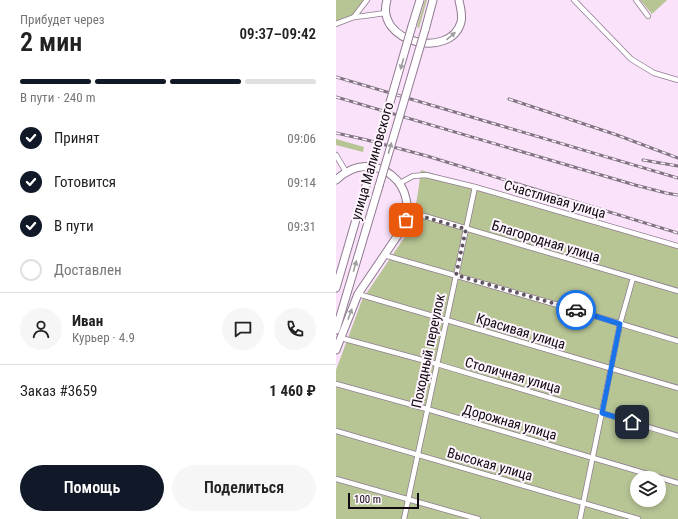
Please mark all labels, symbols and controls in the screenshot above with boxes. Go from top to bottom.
text: Прибудет через [20,12,105,27]
text: 09:37–09:42 [239,25,316,43]
text: 2 мин [20,27,82,57]
one-way arrow [446,31,456,40]
one-way arrow [399,58,405,70]
text: В пути · 240 m [20,90,95,105]
street label: улица Малиновского [347,100,397,222]
icon: check [20,127,42,149]
text: Принят [54,129,100,147]
text: 09:06 [287,131,316,146]
one-way arrow [387,142,393,154]
icon: check [20,171,42,193]
text: Готовится [54,173,116,191]
text: 09:14 [287,175,316,190]
street label: Счастливая улица [502,177,608,221]
pin [389,203,423,237]
icon: bag [395,209,417,231]
icon: check [20,215,42,237]
text: В пути [54,217,94,235]
street label: Благородная улица [490,217,602,265]
text: 09:31 [287,219,316,234]
one-way arrow [352,260,358,272]
text: Доставлен [54,261,122,279]
courier [556,290,596,330]
street label: Походный переулок [408,292,448,409]
icon: car [565,299,587,321]
one-way arrow [347,307,353,319]
button: person [20,308,62,350]
button: chat [222,308,264,350]
button: phone [274,308,316,350]
street label: Красивая улица [474,310,568,352]
text: Иван [72,312,103,330]
text: Курьер · 4.9 [72,330,135,345]
street label: Столичная улица [463,354,563,396]
text: Заказ #3659 [20,382,97,400]
text: 1 460 ₽ [269,382,316,400]
street label: Дорожная улица [461,401,559,443]
pin [615,405,649,439]
icon: home [621,411,643,433]
street label: Высокая улица [446,444,534,484]
button: Помощь [20,465,164,511]
button: Поделиться [172,465,316,511]
map controls [630,471,666,507]
button: layers [630,471,666,507]
scale bar [348,491,419,510]
text: 100 m [354,493,381,506]

